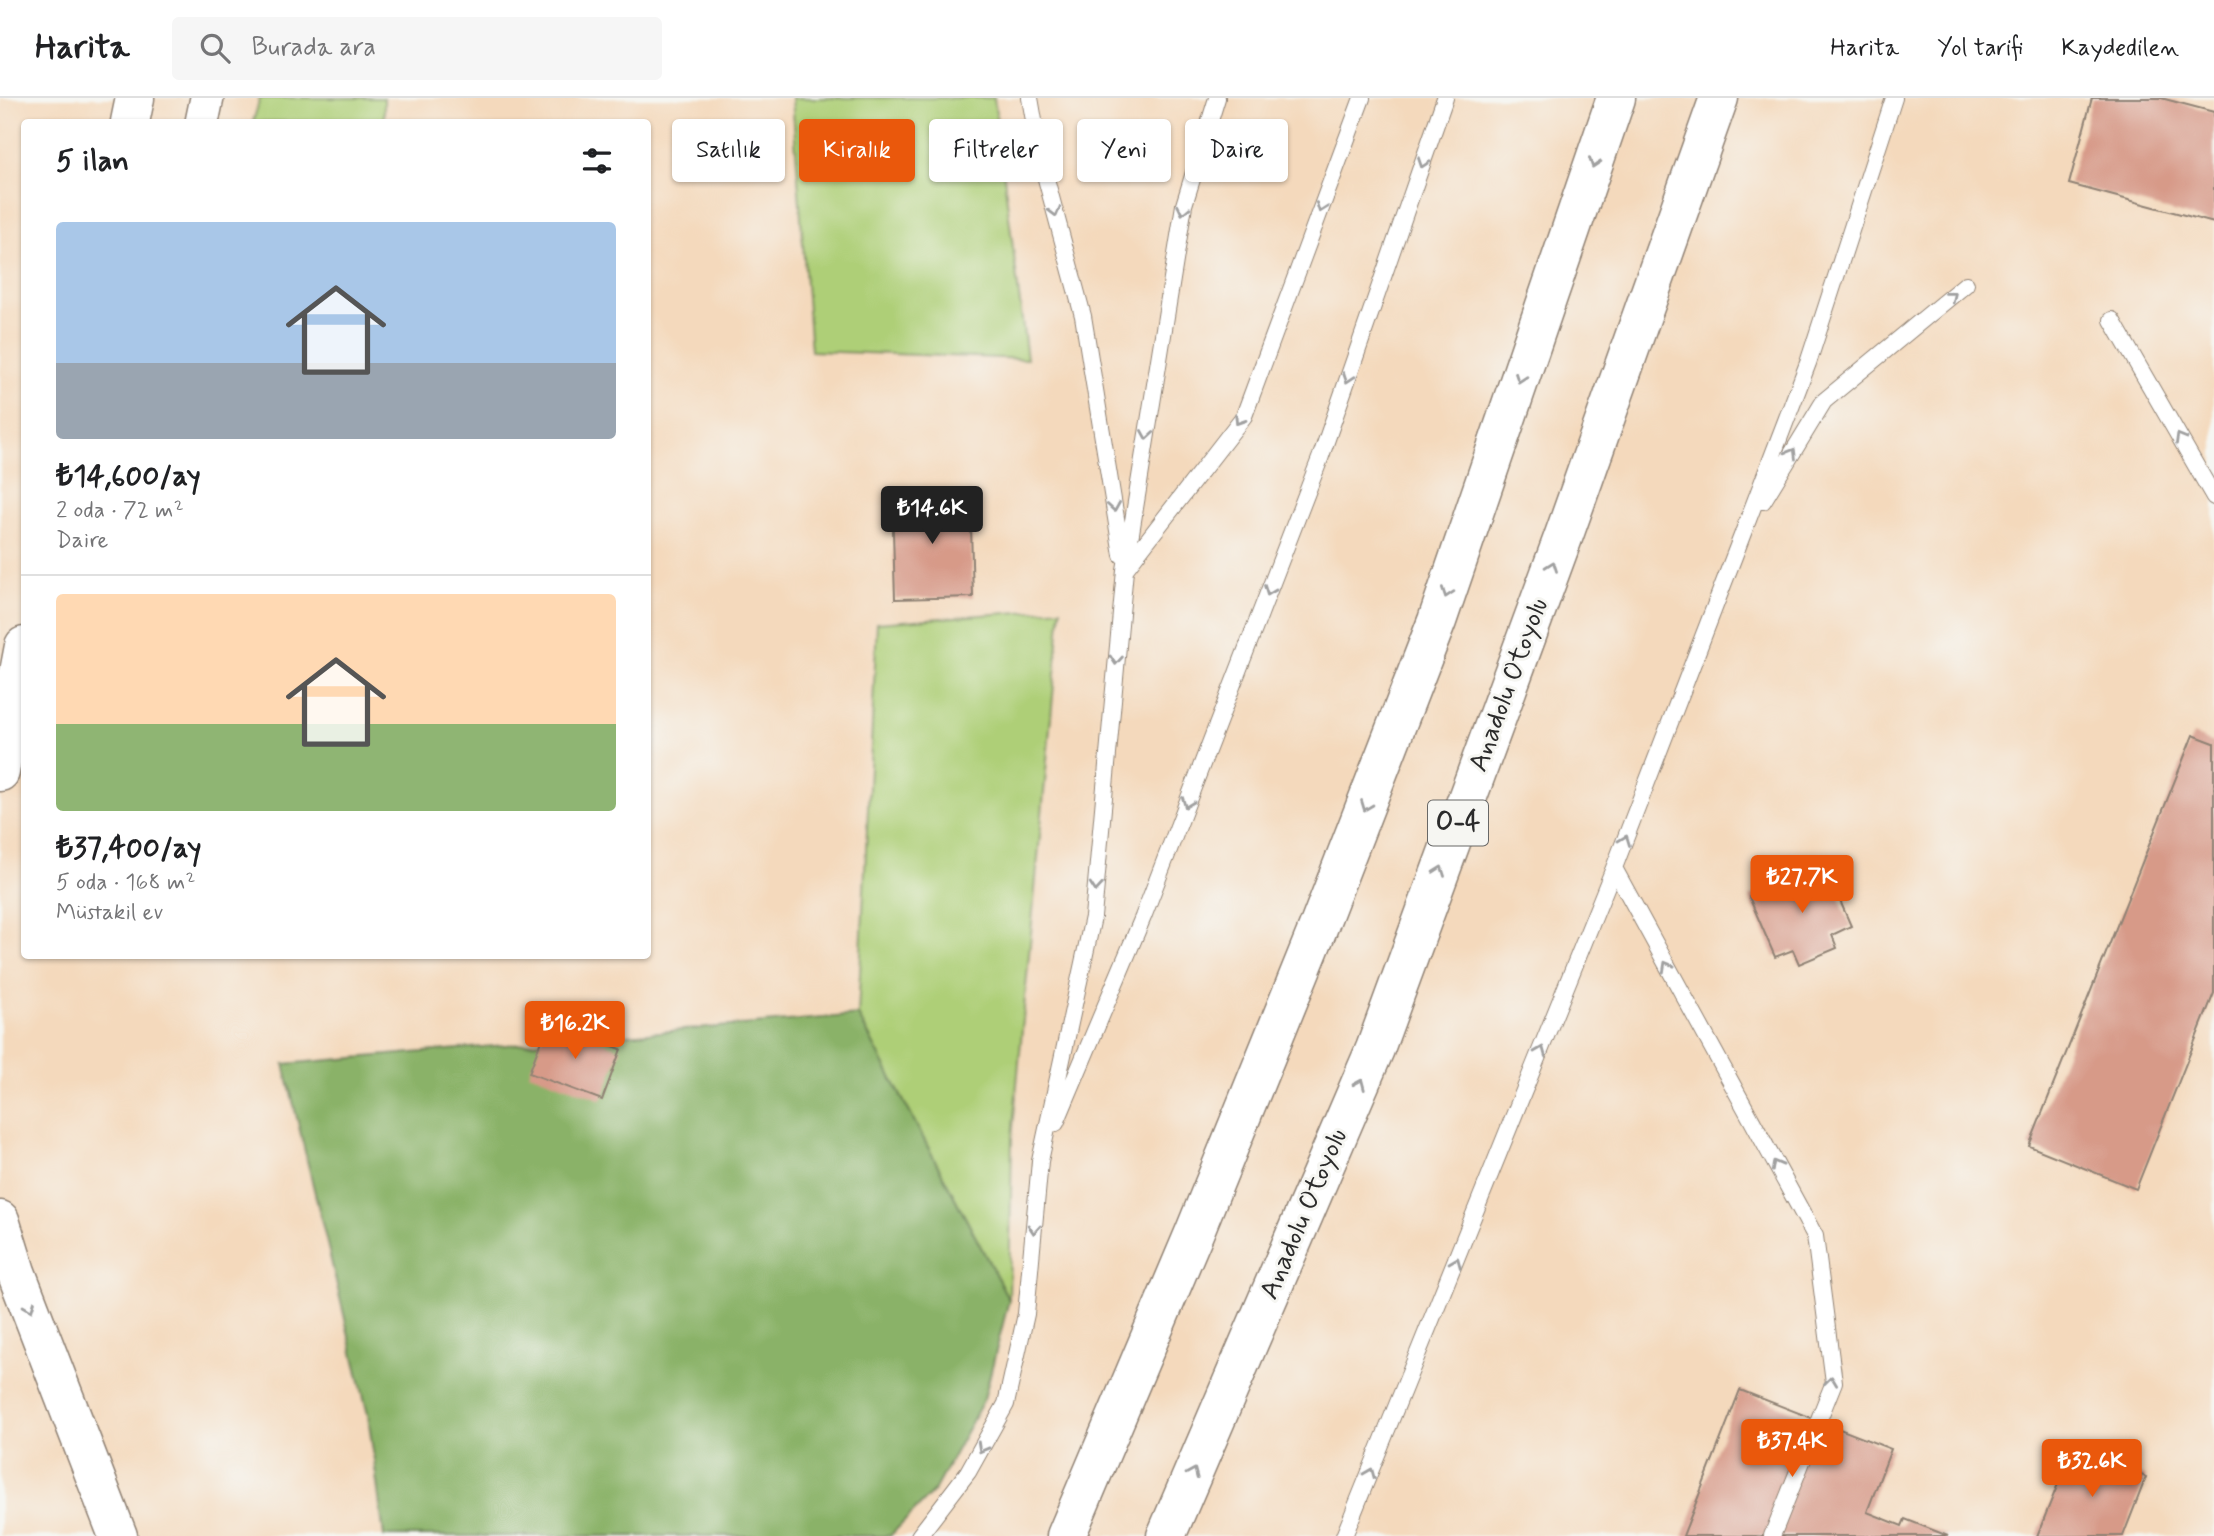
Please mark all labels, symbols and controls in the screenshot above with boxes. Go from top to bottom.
search box [172,17,662,80]
text: Harita [35,26,130,70]
icon: search [196,29,234,67]
text: Burada ara [252,31,376,65]
text: Harita [1830,33,1899,64]
text: Yol tarifi [1937,33,2023,64]
text: Kaydedilen [2061,33,2179,64]
chip: Satılık [672,119,785,182]
chip: Kiralık [799,119,915,182]
chip: Filtreler [929,119,1063,182]
chip: Yeni [1077,119,1171,182]
chip: Daire [1185,119,1288,182]
text: 5 ilan [56,142,129,181]
icon: filters [578,142,616,180]
one-way arrow [1417,156,1431,168]
one-way arrow [1588,156,1602,168]
one-way arrow [1315,201,1329,213]
one-way arrow [1177,204,1192,216]
one-way arrow [1047,206,1061,218]
icon: home [273,267,399,393]
one-way arrow [1944,292,1957,304]
one-way arrow [1342,371,1356,383]
one-way arrow [1514,371,1528,383]
one-way arrow [1235,412,1248,425]
one-way arrow [1139,429,1154,441]
one-way arrow [2175,432,2188,445]
one-way arrow [1783,448,1796,461]
text: ₺14,600/ay [56,457,201,496]
pin: ₺14.6K [875,486,989,546]
text: ₺14.6K [897,494,967,524]
text: 2 oda · 72 m² [56,496,184,526]
one-way arrow [1106,501,1121,513]
text: Daire [56,526,108,556]
one-way arrow [1544,560,1558,572]
one-way arrow [1263,584,1277,596]
one-way arrow [1441,587,1455,599]
street label: Anadolu Otoyolu [1460,593,1558,777]
icon: home [273,639,399,765]
one-way arrow [1109,654,1124,666]
one-way arrow [1181,796,1195,808]
one-way arrow [1360,799,1374,811]
road number: O-4 [1428,800,1488,846]
text: ₺37,400/ay [56,829,201,868]
one-way arrow [1617,834,1631,846]
pin: ₺27.7K [1745,856,1859,915]
text: ₺27.7K [1767,863,1837,893]
one-way arrow [1432,866,1446,878]
text: 5 oda · 168 m² [56,868,195,898]
one-way arrow [1089,882,1104,893]
text: Müstakil ev [56,898,163,928]
one-way arrow [1662,960,1675,973]
pin: ₺16.2K [518,1002,632,1061]
text: ₺16.2K [541,1009,609,1039]
one-way arrow [1532,1046,1546,1058]
one-way arrow [1352,1079,1366,1091]
street label: Anadolu Otoyolu [1251,1123,1357,1305]
one-way arrow [1771,1160,1784,1173]
one-way arrow [1027,1224,1042,1235]
one-way arrow [1447,1257,1461,1269]
one-way arrow [21,1301,35,1313]
one-way arrow [1823,1376,1838,1387]
pin: ₺37.4K [1735,1420,1849,1479]
text: ₺37.4K [1757,1427,1827,1457]
one-way arrow [977,1440,990,1453]
pin: ₺32.6K [2035,1440,2149,1499]
text: ₺32.6K [2058,1447,2126,1477]
one-way arrow [1185,1468,1199,1481]
one-way arrow [1362,1468,1376,1480]

